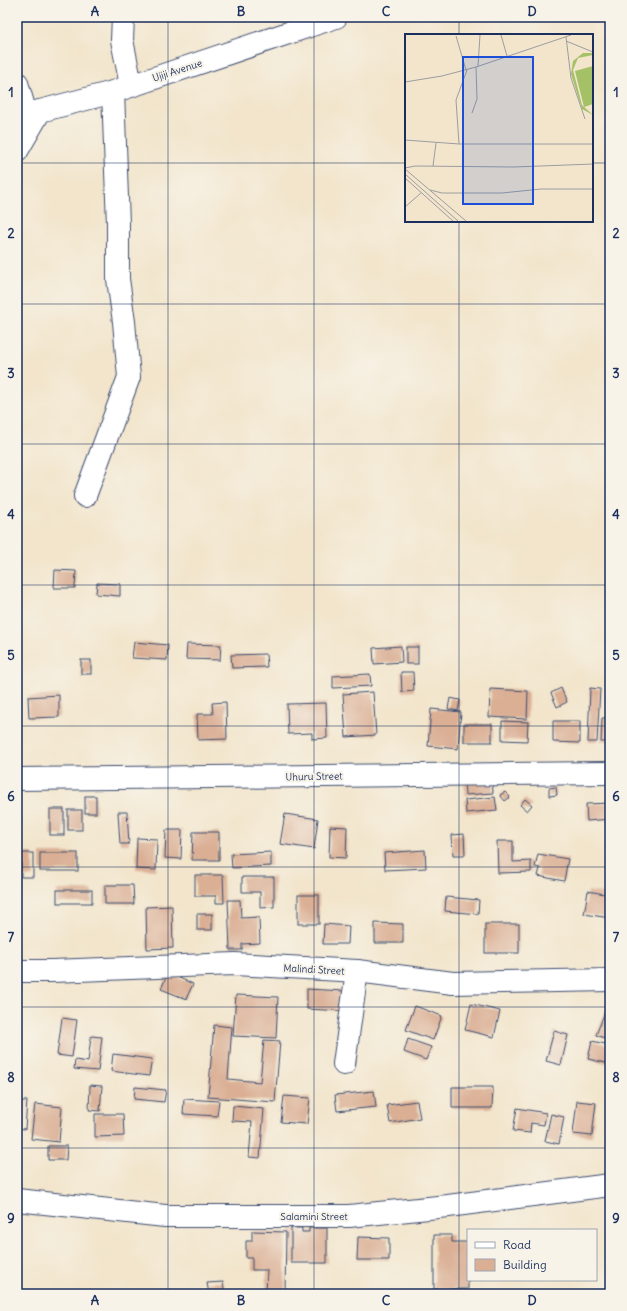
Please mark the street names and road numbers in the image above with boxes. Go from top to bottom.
street label: Ujiji Avenue [151,56,204,85]
street label: Uhuru Street [285,769,343,783]
street label: Malindi Street [283,961,346,978]
street label: Salamini Street [280,1210,348,1223]

